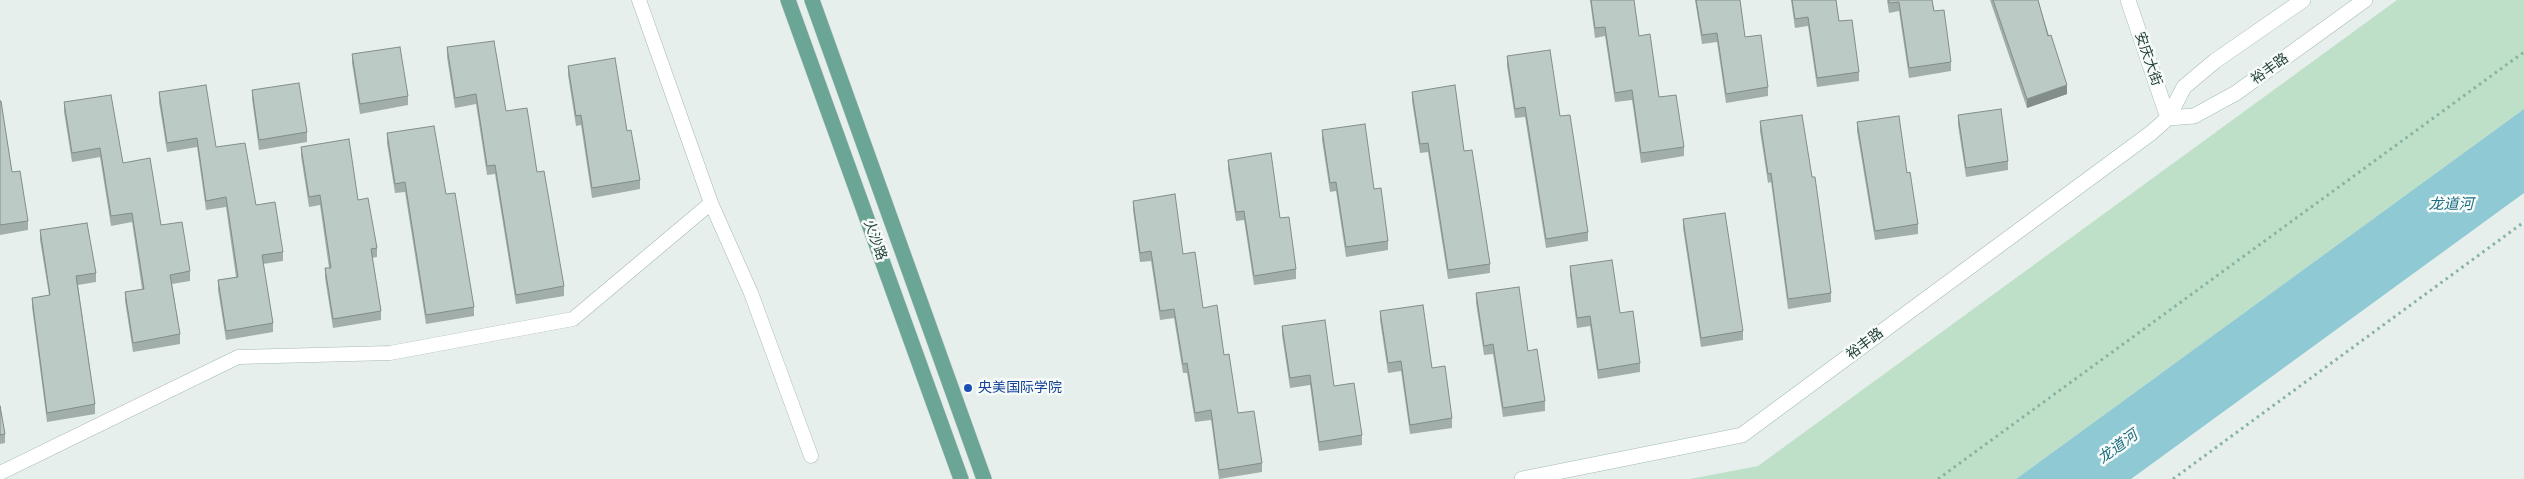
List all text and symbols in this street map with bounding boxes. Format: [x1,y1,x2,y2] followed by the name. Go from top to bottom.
[2131,30,2165,88] street label: 安庆大街
[2248,50,2292,88] street label: 裕丰路
[2429,196,2473,214] water label: 龙道河
[860,217,890,263] street label: 火沙路
[1843,325,1887,363] street label: 裕丰路
[978,380,1062,396] place label: 央美国际学院
[962,382,974,394] marker: 央美国际学院
[2095,426,2141,468] water label: 龙道河

